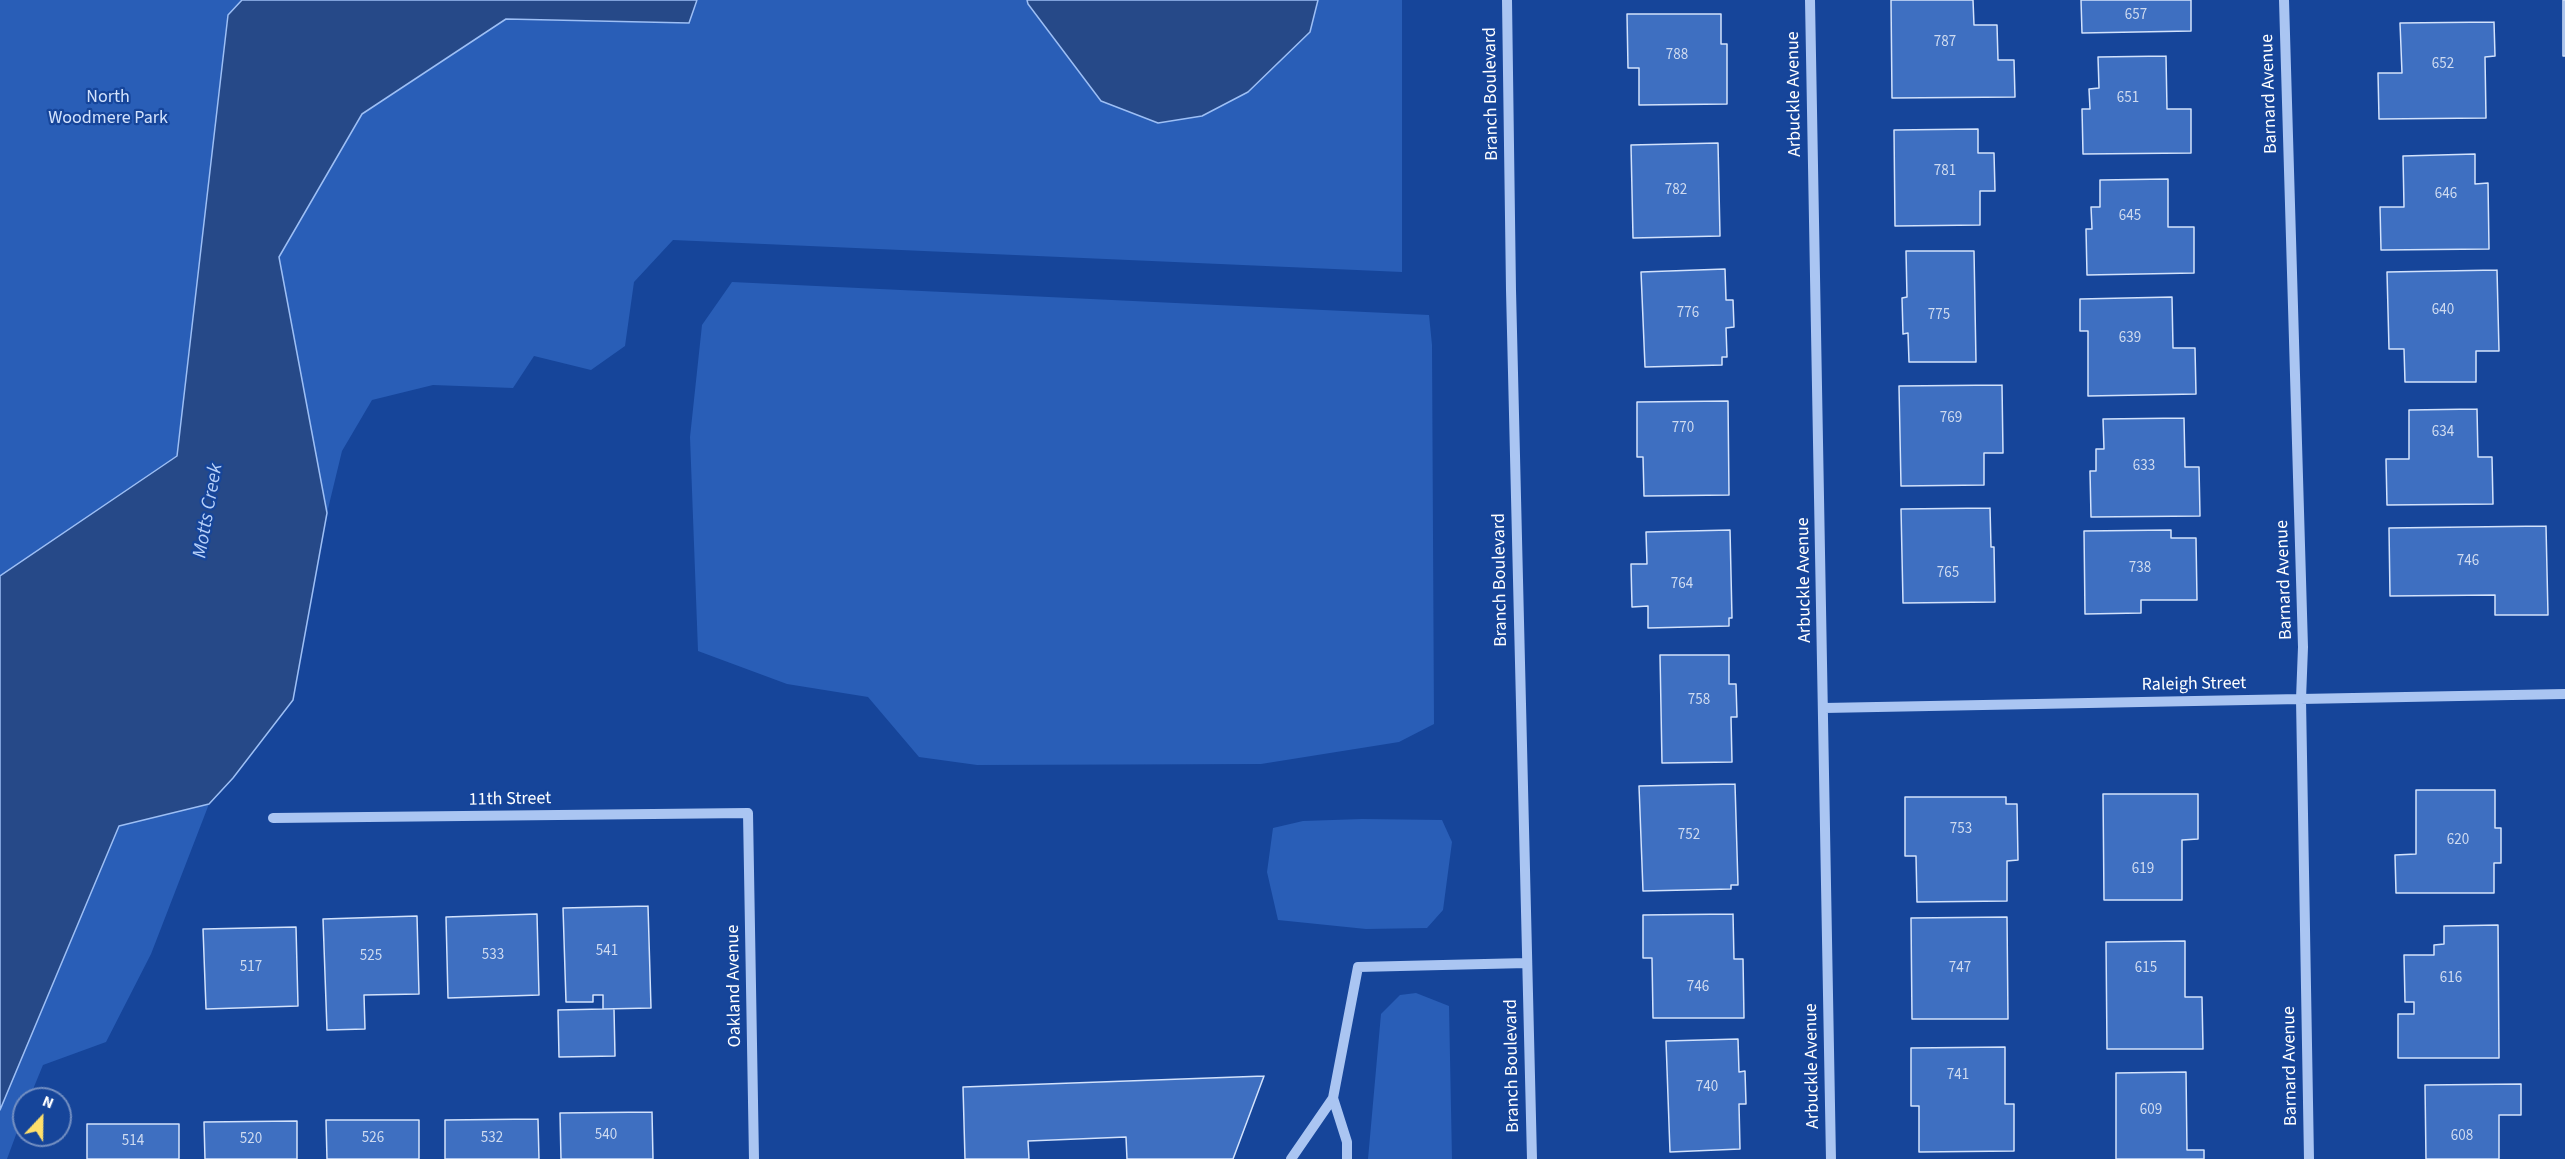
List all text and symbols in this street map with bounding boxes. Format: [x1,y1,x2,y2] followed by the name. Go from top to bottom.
[2125,7,2147,25] house number: 657
[1480,27,1504,161] street label: Branch Boulevard
[1783,31,1807,157] street label: Arbuckle Avenue
[1934,34,1956,52] house number: 787
[2257,34,2283,154] street label: Barnard Avenue
[1666,47,1688,65] house number: 788
[2432,56,2454,74] house number: 652
[48,87,168,130] park label: North Woodmere Park
[2117,90,2139,108] house number: 651
[1934,163,1956,181] house number: 781
[1665,182,1687,200] house number: 782
[2435,186,2457,204] house number: 646
[2119,208,2141,226] house number: 645
[2432,302,2454,320] house number: 640
[1677,305,1699,323] house number: 776
[1928,307,1950,325] house number: 775
[2119,330,2141,348] house number: 639
[1940,410,1962,428] house number: 769
[1672,420,1694,438] house number: 770
[2432,424,2454,442] house number: 634
[2133,458,2155,476] house number: 633
[189,462,229,560] water label: Motts Creek
[1489,513,1513,647] street label: Branch Boulevard
[1793,517,1817,643] street label: Arbuckle Avenue
[2272,520,2298,640] street label: Barnard Avenue
[2457,553,2479,571] house number: 746
[2129,560,2151,578] house number: 738
[1937,565,1959,583] house number: 765
[1671,576,1693,594] house number: 764
[2141,673,2247,697] street label: Raleigh Street
[1688,692,1710,710] house number: 758
[469,788,551,812] street label: 11th Street
[1950,821,1972,839] house number: 753
[1678,827,1700,845] house number: 752
[2447,832,2469,850] house number: 620
[2132,861,2154,879] house number: 619
[723,925,747,1047] street label: Oakland Avenue
[596,943,618,961] house number: 541
[482,947,504,965] house number: 533
[360,948,382,966] house number: 525
[240,959,262,977] house number: 517
[1949,960,1971,978] house number: 747
[2135,960,2157,978] house number: 615
[2440,970,2462,988] house number: 616
[1687,979,1709,997] house number: 746
[1501,999,1525,1133] street label: Branch Boulevard
[1801,1003,1825,1129] street label: Arbuckle Avenue
[2279,1006,2303,1126] street label: Barnard Avenue
[1947,1067,1969,1085] house number: 741
[1696,1079,1718,1097] house number: 740
[12,1087,72,1147] north arrow
[39,1090,57,1114] text: N
[2140,1102,2162,1120] house number: 609
[595,1127,617,1145] house number: 540
[2451,1128,2473,1146] house number: 608
[362,1130,384,1148] house number: 526
[481,1130,503,1148] house number: 532
[240,1131,262,1149] house number: 520
[122,1133,144,1151] house number: 514

